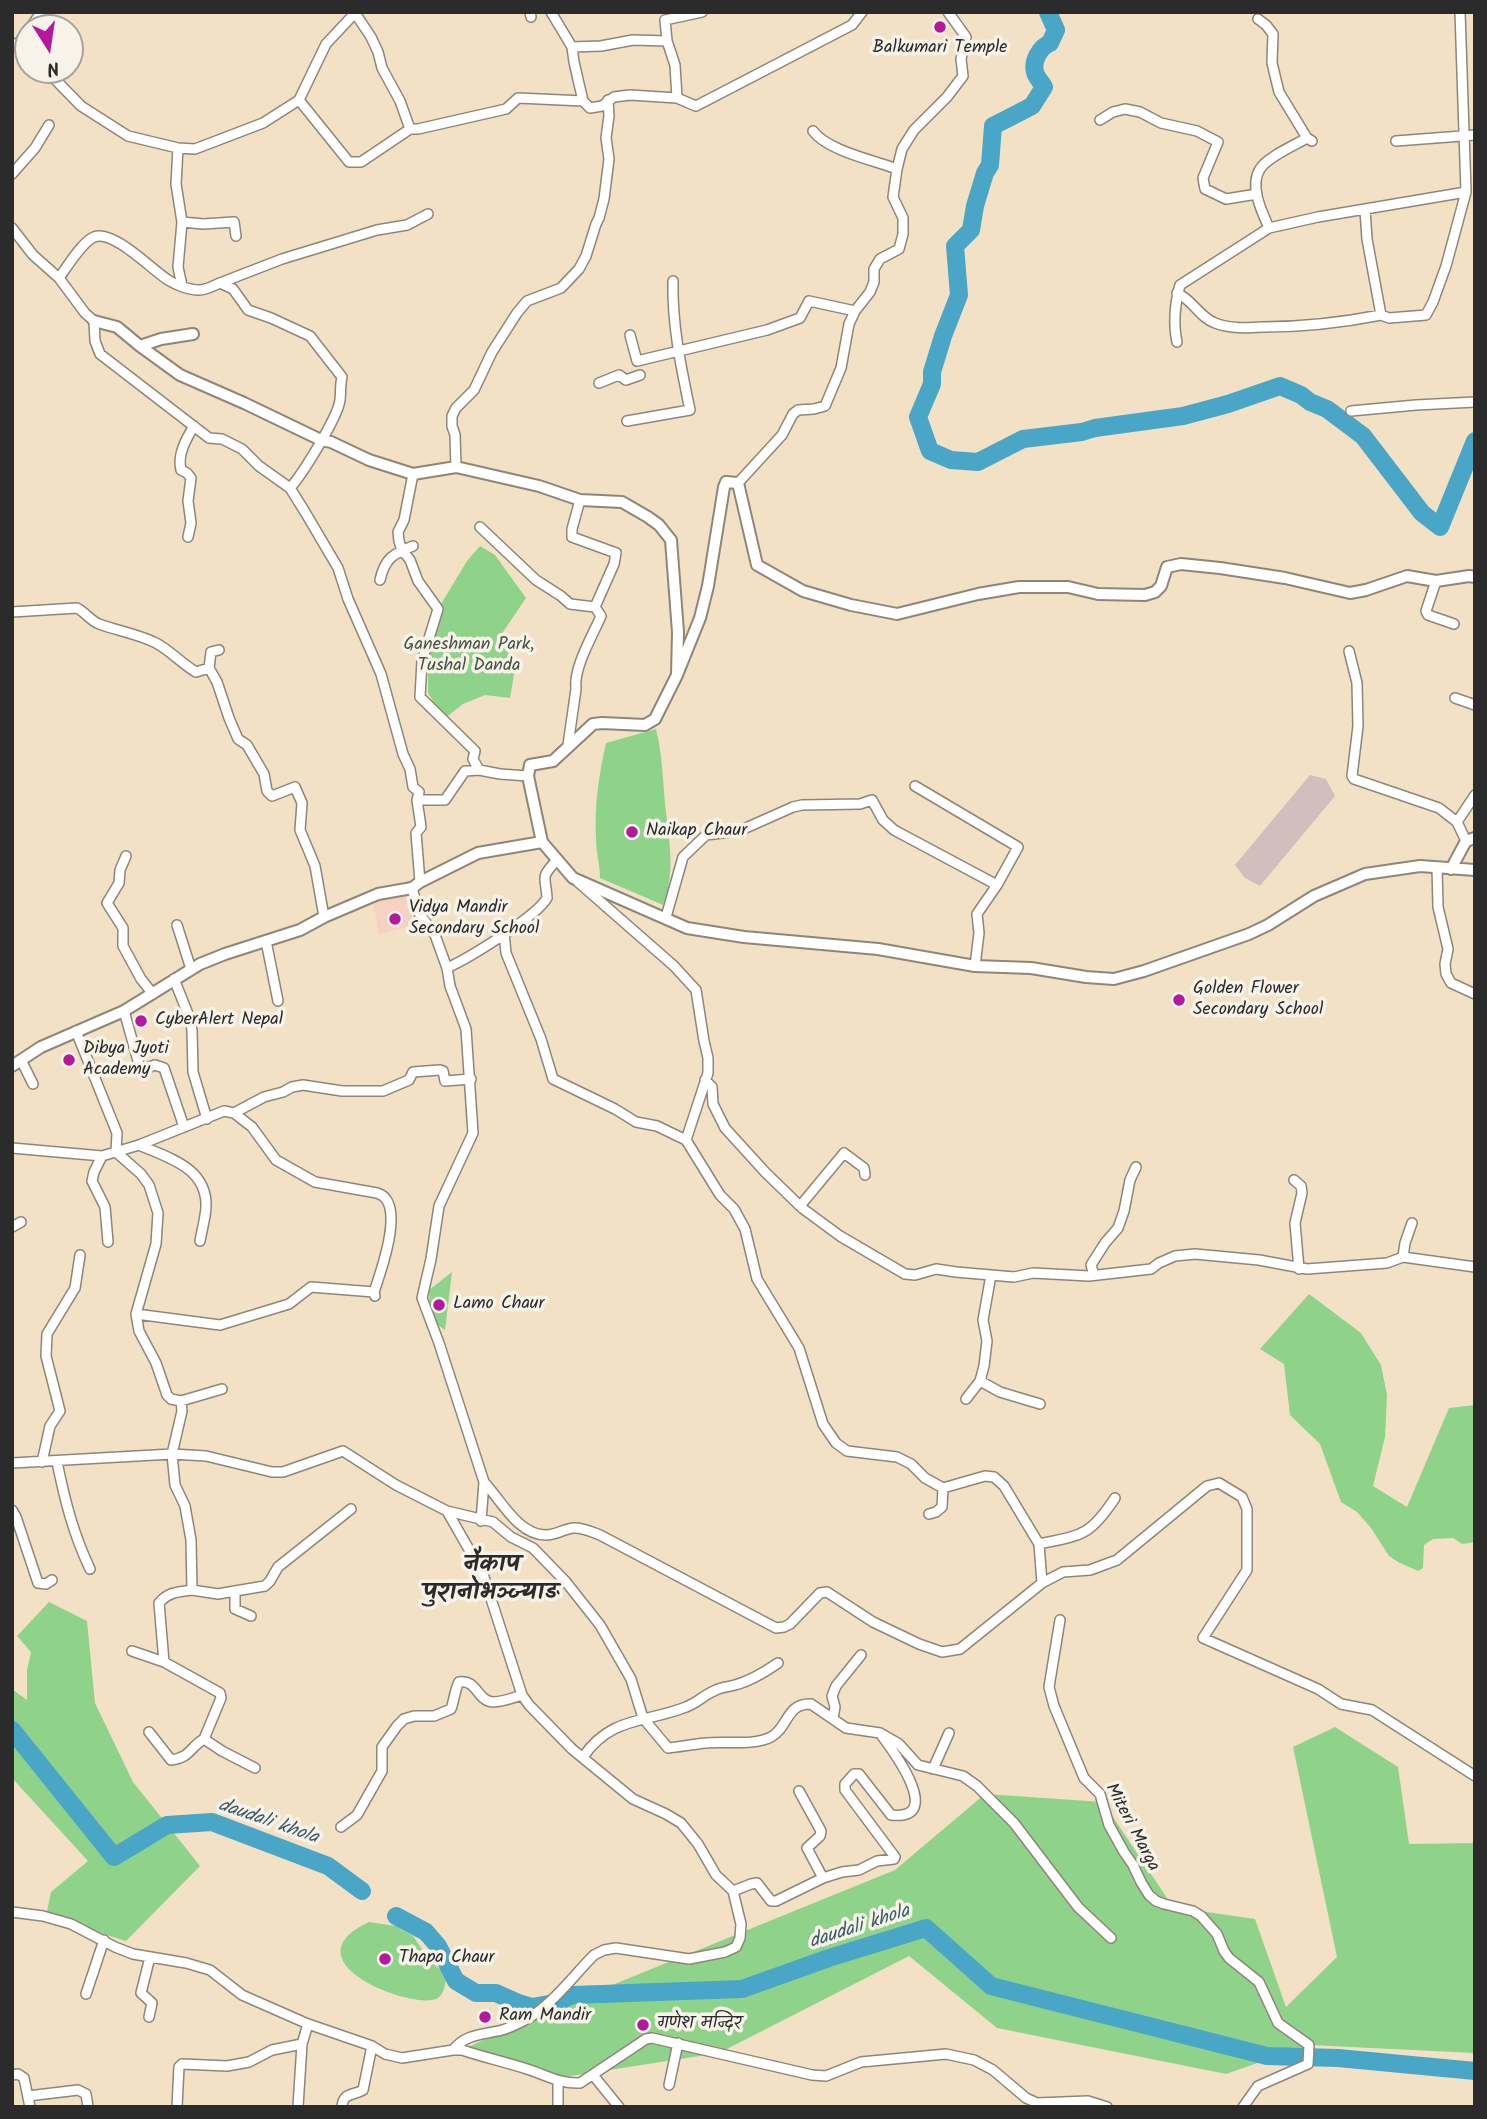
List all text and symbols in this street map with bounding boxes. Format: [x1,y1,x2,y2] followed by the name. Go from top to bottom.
[14,14,84,84] north arrow
[932,19,948,35] marker: Balkumari Temple
[873,38,1007,60] place label: Balkumari Temple
[44,52,62,84] text: N
[404,635,534,678] park label: Ganeshman Park, Tushal Danda
[646,821,747,843] place label: Naikap Chaur
[624,824,640,840] marker: Naikap Chaur
[409,898,539,940] place label: Vidya Mandir Secondary School
[387,911,403,927] marker: Vidya Mandir Secondary School
[1193,979,1323,1021] place label: Golden Flower Secondary School
[1171,992,1187,1008] marker: Golden Flower Secondary School
[155,1010,283,1032] place label: CyberAlert Nepal
[133,1013,149,1029] marker: CyberAlert Nepal
[83,1039,169,1082] place label: Dibya Jyoti Academy
[61,1052,77,1068] marker: Dibya Jyoti Academy
[453,1294,544,1316] place label: Lamo Chaur
[431,1297,447,1313] marker: Lamo Chaur
[422,1553,560,1609] district label: नैकाप पुरानोभञ्ज्याङ
[1099,1780,1163,1876] street label: Miteri Marga
[215,1795,321,1851] water label: daudali khola
[807,1901,913,1955] water label: daudali khola
[399,1948,494,1970] place label: Thapa Chaur
[377,1951,393,1967] marker: Thapa Chaur
[499,2006,591,2028] place label: Ram Mandir
[477,2009,493,2025] marker: Ram Mandir
[657,2014,741,2036] place label: गणेश मन्दिर
[635,2017,651,2033] marker: गणेश मन्दिर

